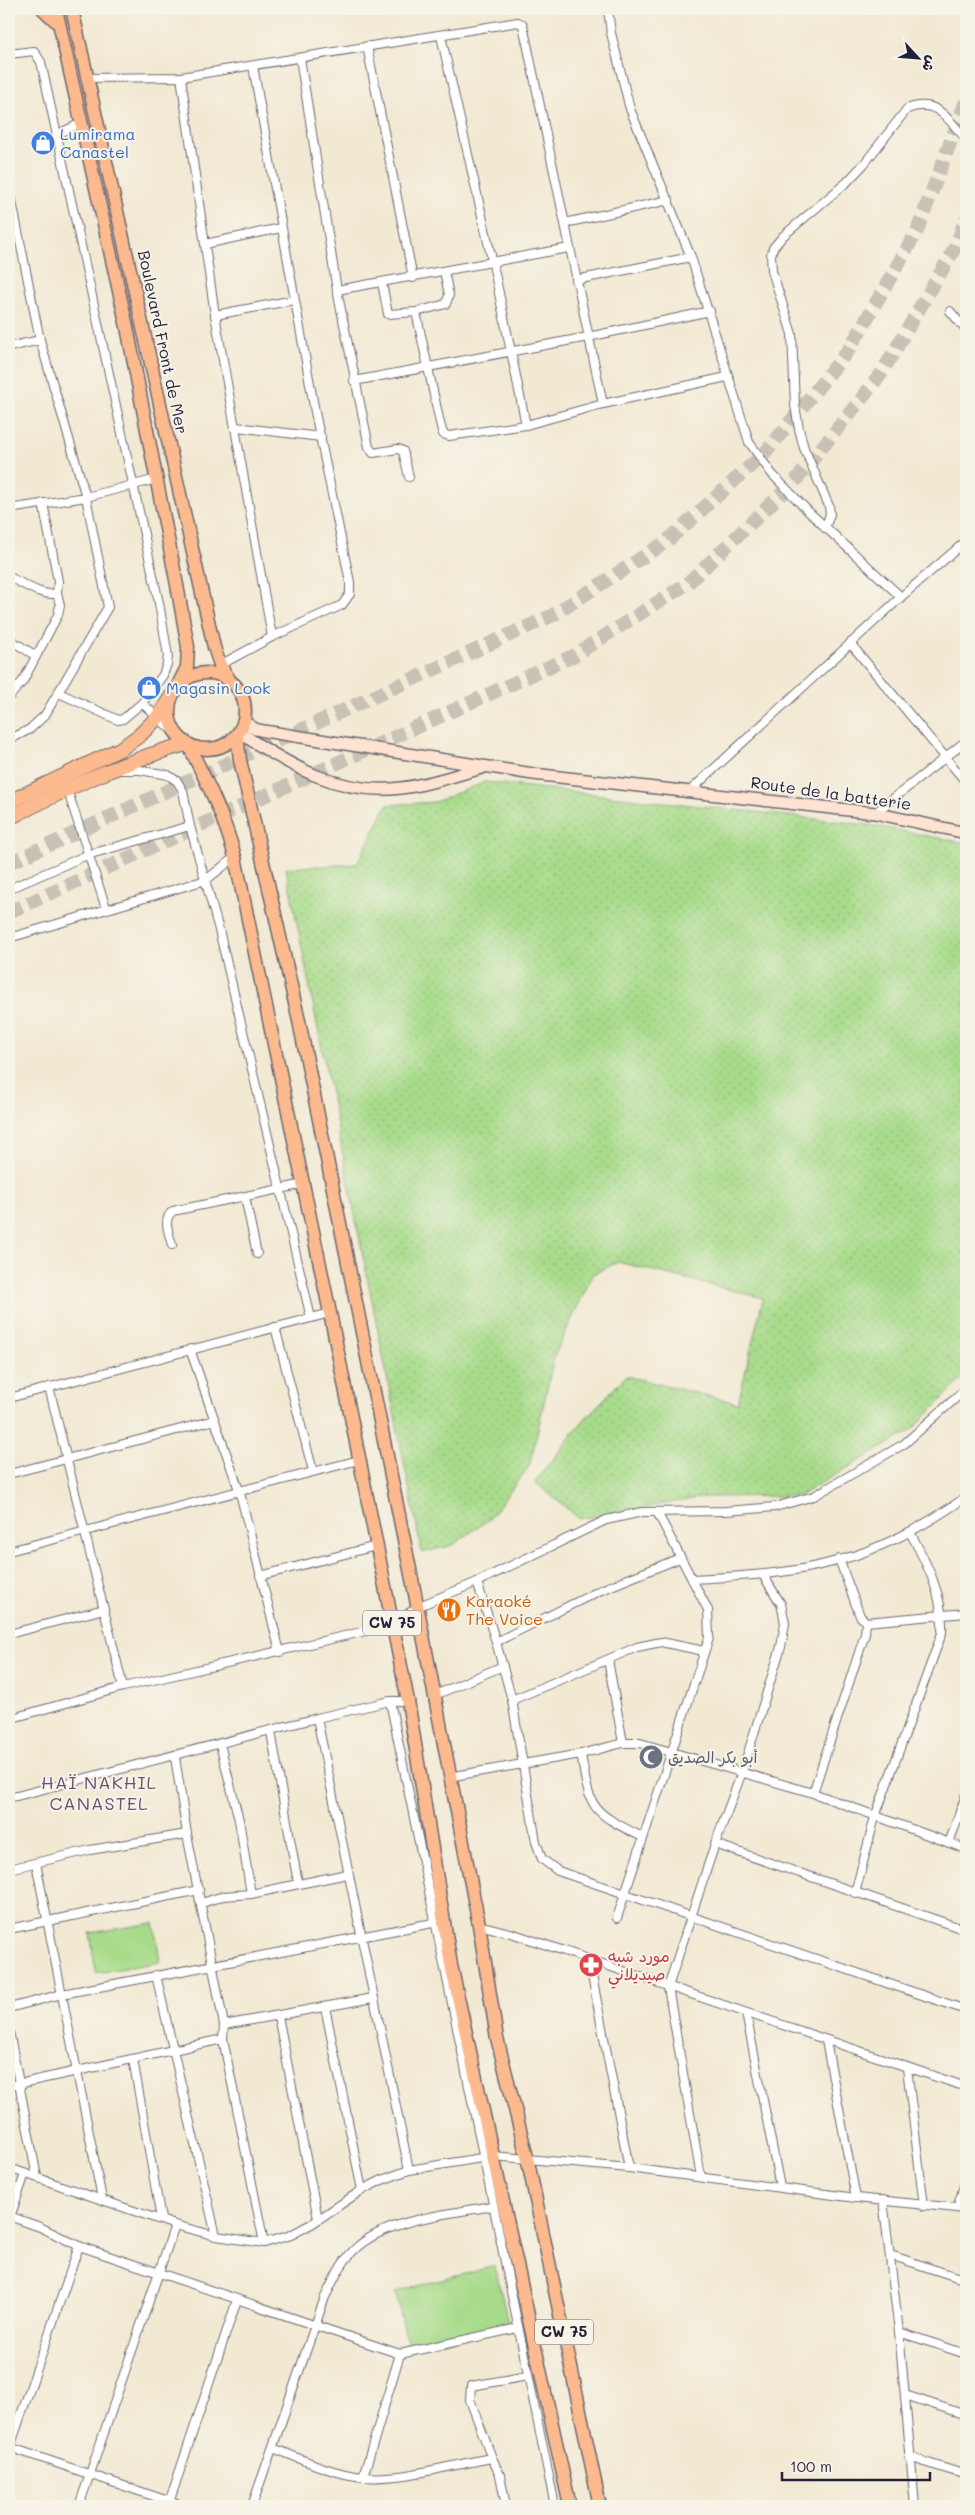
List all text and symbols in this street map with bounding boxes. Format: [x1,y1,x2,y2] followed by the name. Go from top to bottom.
[892,32,942,82] north arrow
[918,53,942,75] text: ش
[60,123,136,162] place label: Lumirama Canastel
[30,130,56,156] shop icon: Lumirama Canastel
[134,248,193,436] street label: Boulevard Front de Mer
[136,675,162,701] shop icon: Magasin Look
[166,677,271,698] place label: Magasin Look
[749,771,913,814] street label: Route de la batterie
[466,1590,543,1629] place label: Karaoké The Voice
[436,1597,462,1623] restaurant icon: Karaoké The Voice
[363,1610,421,1636] road number: CW 75
[638,1744,664,1770] mosque icon: أبو بكر الصديق
[668,1746,758,1768] place label: أبو بكر الصديق
[41,1770,157,1815] district label: HAÏ NAKHIL CANASTEL
[608,1945,670,1989] place label: مورد شبه صيديلاني
[578,1952,604,1978] pharmacy icon: مورد شبه صيديلاني
[535,2320,593,2344] road number: CW 75
[782,2450,930,2482] scale bar
[790,2456,832,2476] text: 100 m

